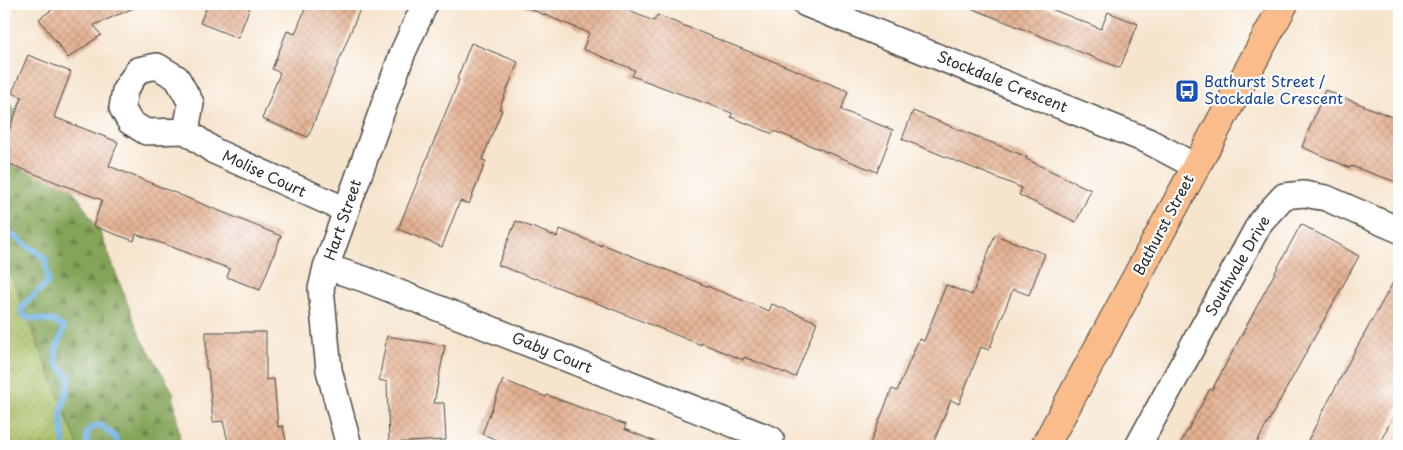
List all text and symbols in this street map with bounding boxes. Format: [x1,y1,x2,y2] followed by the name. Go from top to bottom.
[934,44,1071,117] street label: Stockdale Crescent
[1204,69,1343,109] place label: Bathurst Street / Stockdale Crescent
[1174,78,1200,104] bus stop icon: Bathurst Street / Stockdale Crescent
[219,143,310,202] street label: Molise Court
[1126,170,1199,279] street label: Bathurst Street
[317,176,366,263] street label: Hart Street
[1199,211,1275,320] street label: Southvale Drive
[509,325,596,378] street label: Gaby Court

